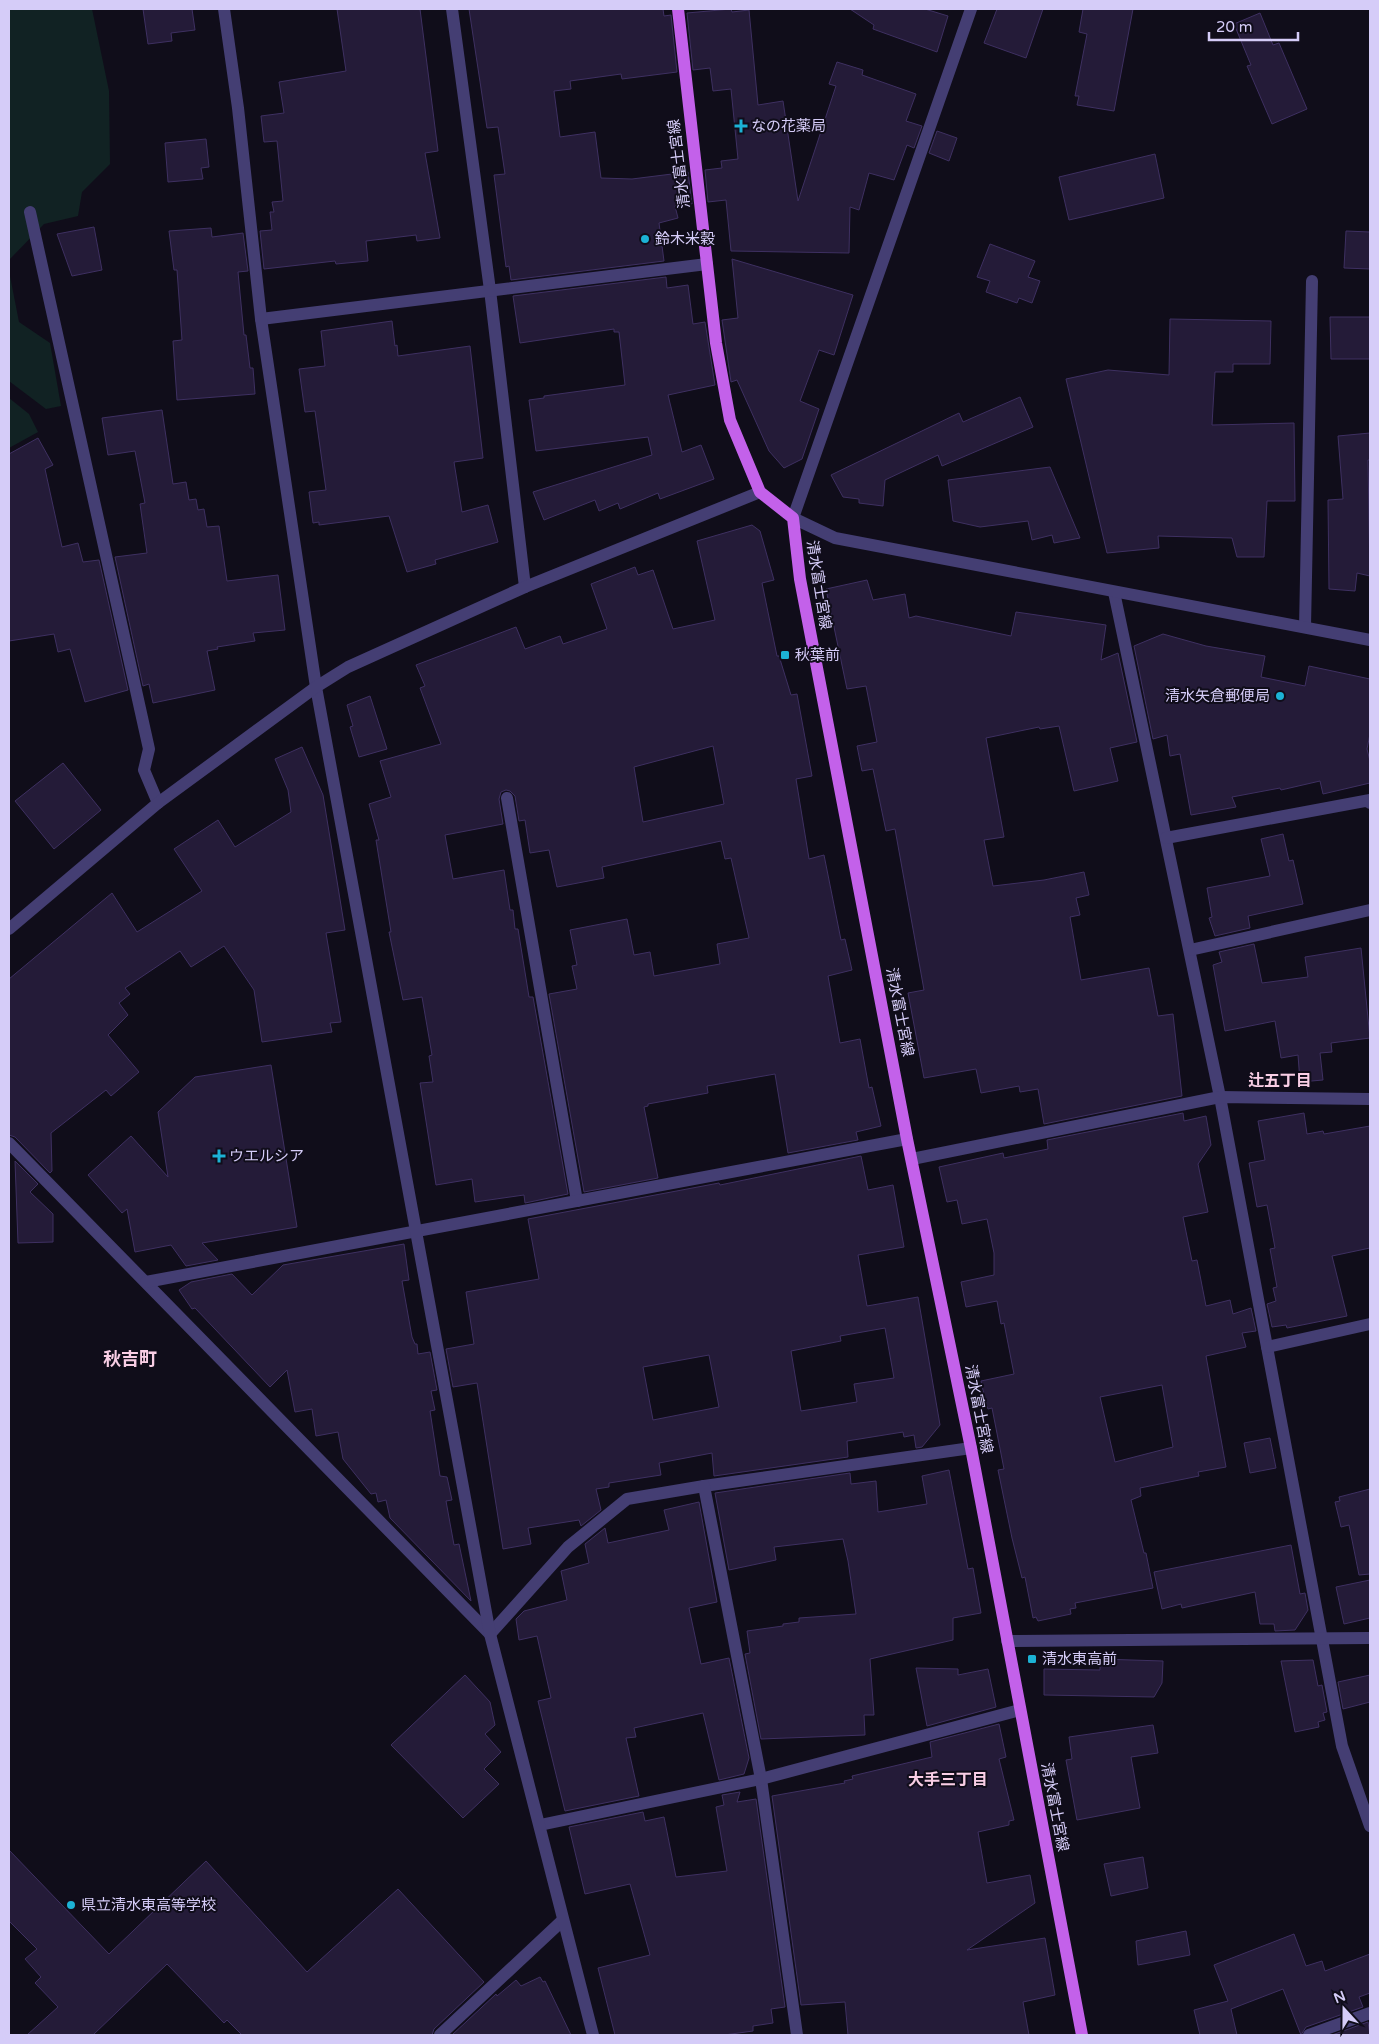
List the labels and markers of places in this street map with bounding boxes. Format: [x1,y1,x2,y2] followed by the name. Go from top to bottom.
[751,117,826,135] place label: なの花薬局
[735,120,747,132] marker: なの花薬局
[655,230,715,248] place label: 鈴木米穀
[639,233,651,245] marker: 鈴木米穀
[795,646,840,664] place label: 秋葉前
[779,649,791,661] marker: 秋葉前
[1165,687,1270,705] place label: 清水矢倉郵便局
[1274,690,1286,702] marker: 清水矢倉郵便局
[229,1147,304,1165] place label: ウエルシア
[213,1150,225,1162] marker: ウエルシア
[1042,1650,1117,1668] place label: 清水東高前
[1026,1653,1038,1665] marker: 清水東高前
[81,1896,216,1914] place label: 県立清水東高等学校
[65,1899,77,1911] marker: 県立清水東高等学校

